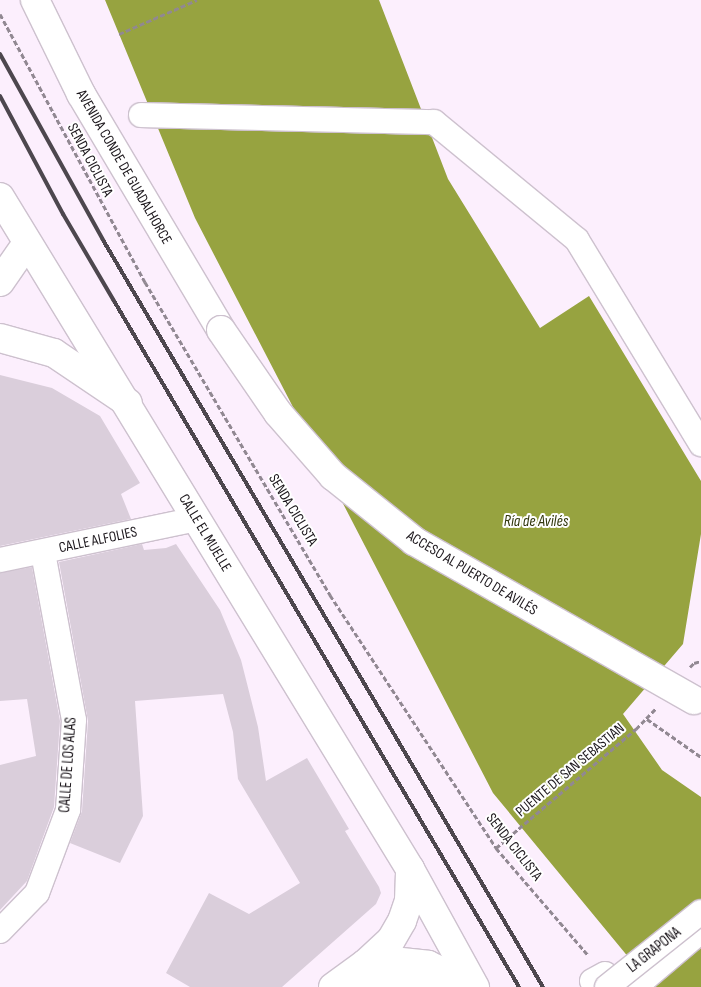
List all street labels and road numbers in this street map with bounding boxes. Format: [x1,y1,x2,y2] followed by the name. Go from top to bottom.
[72,87,176,247] street label: AVENIDA CONDE DE GUADALHORCE
[63,120,117,200] street label: SENDA CICLISTA
[265,471,321,549] street label: SENDA CICLISTA
[175,491,235,575] street label: CALLE EL MUELLE
[57,523,139,557] street label: CALLE ALFOLIES
[403,527,541,619] street label: ACCESO AL PUERTO DE AVILÉS
[56,717,80,813] street label: CALLE DE LOS ALAS
[512,719,628,821] street label: PUENTE DE SAN SEBASTIAN
[482,810,546,884] street label: SENDA CICLISTA
[624,924,684,976] street label: LA GRAPONA

